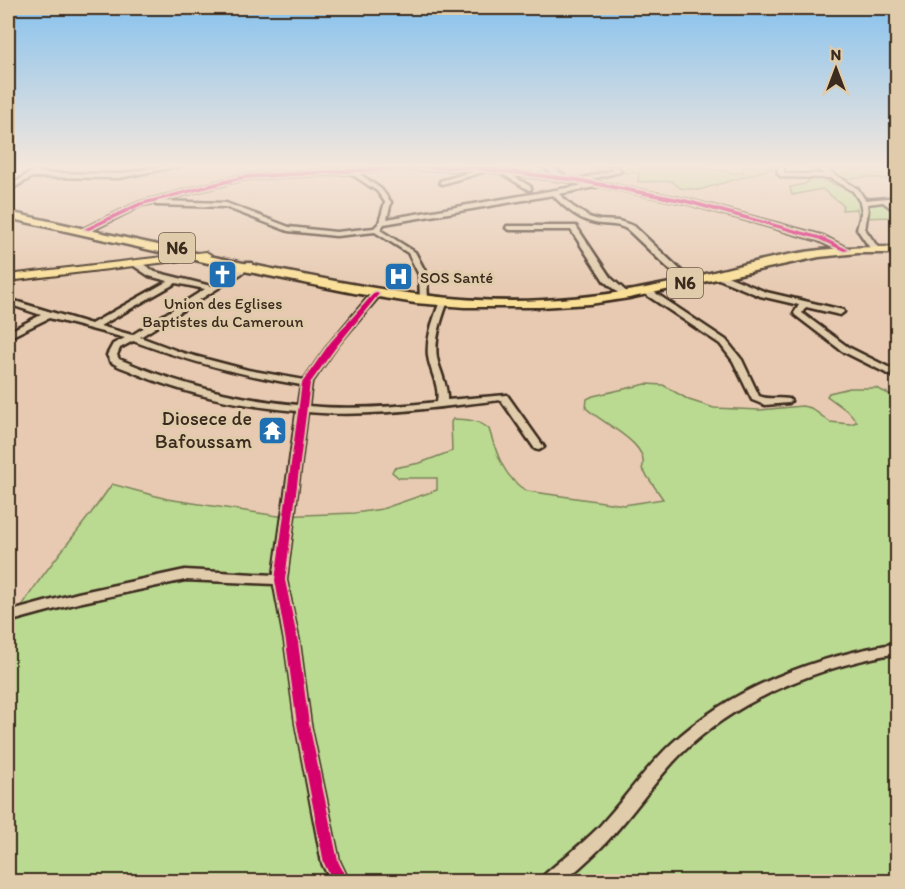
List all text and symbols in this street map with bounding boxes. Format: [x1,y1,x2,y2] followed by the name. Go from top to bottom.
[806,39,866,99] north arrow
[831,45,841,64] text: N
[159,233,195,263] road number: N6
[207,259,239,291] church icon: Union des Eglises Baptistes du Cameroun
[383,261,415,293] hospital icon: SOS Santé
[420,268,493,287] place label: SOS Santé
[667,268,703,298] road number: N6
[142,294,304,331] place label: Union des Eglises Baptistes du Cameroun
[155,406,252,453] place label: Diosece de Bafoussam
[257,414,289,446] temple icon: Diosece de Bafoussam

